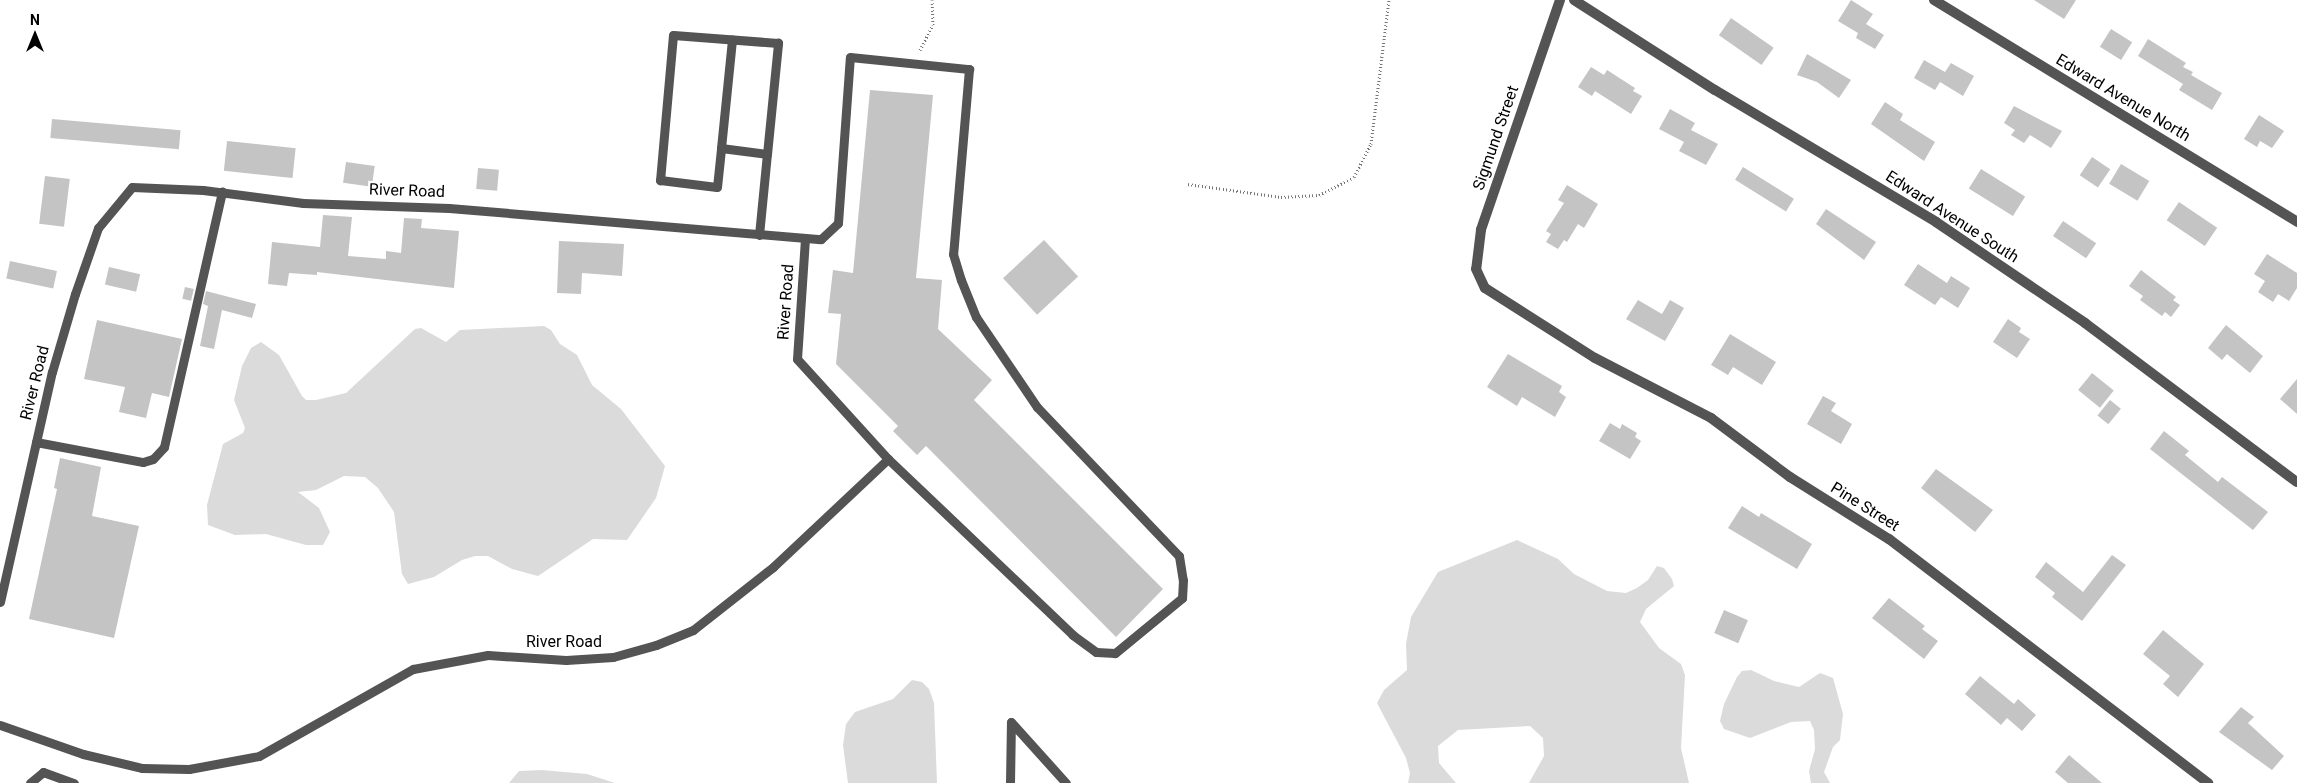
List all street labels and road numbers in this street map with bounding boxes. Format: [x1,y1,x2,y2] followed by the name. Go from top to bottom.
[2052,50,2194,146] street label: Edward Avenue North
[1469,83,1523,193] street label: Sigmund Street
[1882,167,2022,267] street label: Edward Avenue South
[369,180,445,202] street label: River Road
[774,263,798,341] street label: River Road
[16,344,54,422] street label: River Road
[1827,478,1903,536] street label: Pine Street
[526,632,602,652] street label: River Road

